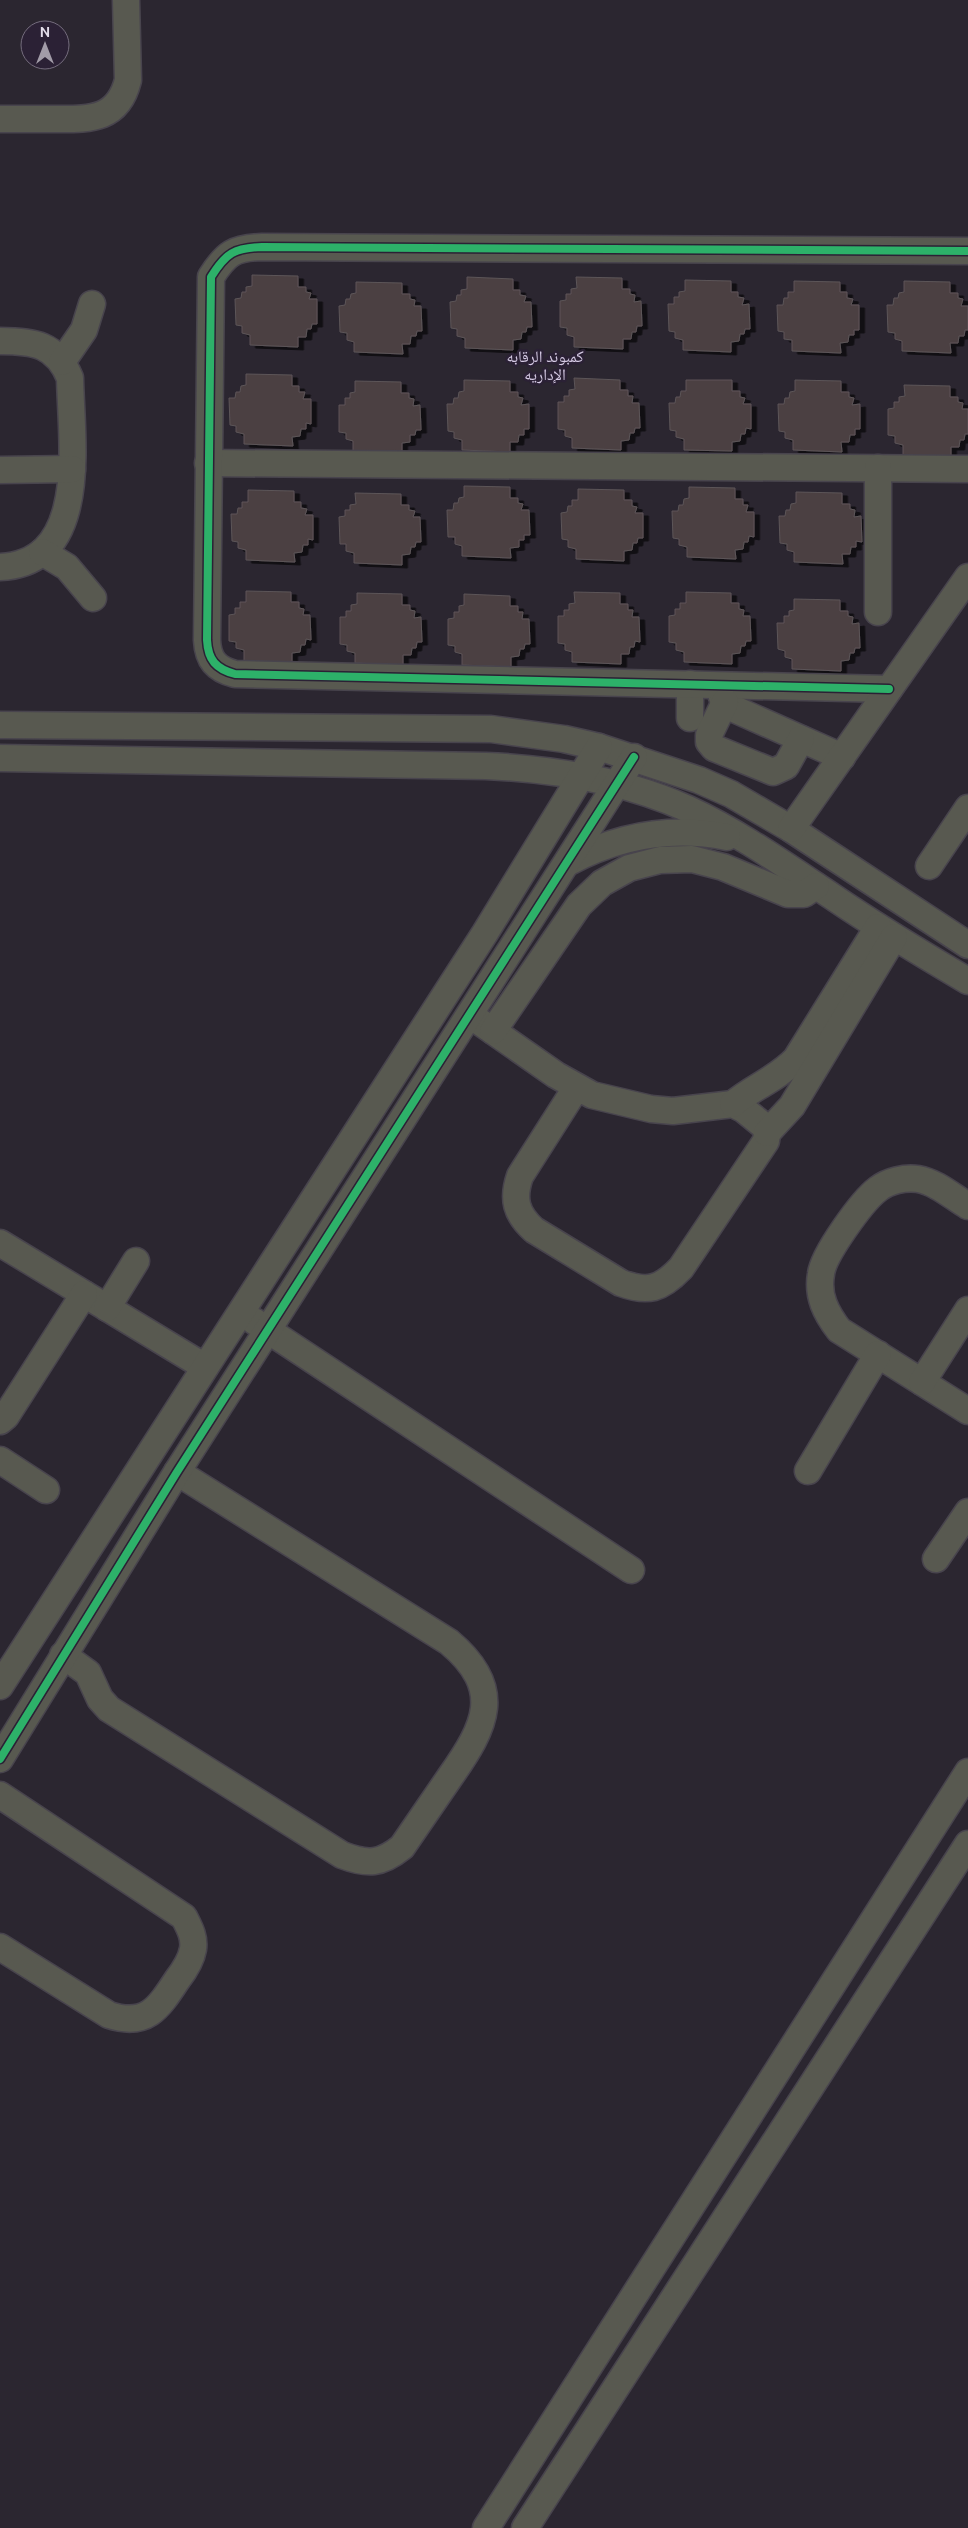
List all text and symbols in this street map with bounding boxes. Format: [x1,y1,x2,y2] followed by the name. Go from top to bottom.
[20,20,70,70] north arrow
[40,24,50,40] text: N
[506,347,584,384] district label: كمبوند الرقابه الإداريه

